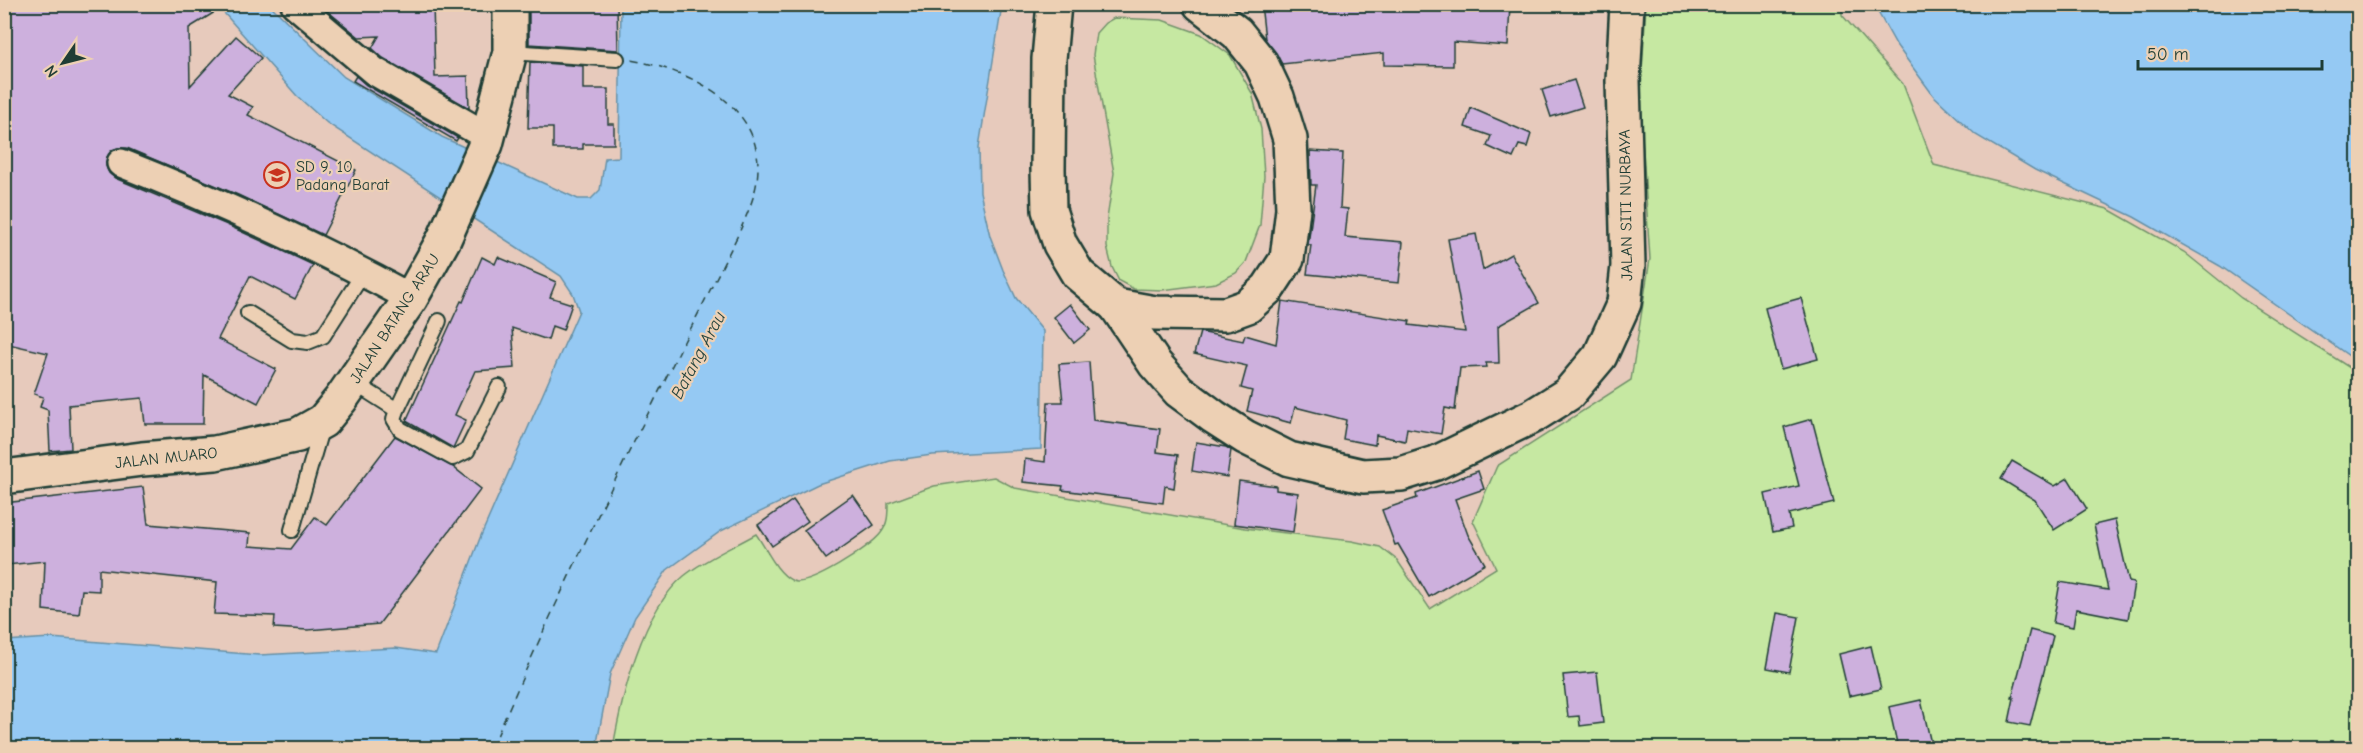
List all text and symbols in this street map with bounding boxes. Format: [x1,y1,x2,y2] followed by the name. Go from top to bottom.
[33,33,93,93] north arrow
[2138,33,2322,71] scale bar
[2147,44,2189,65] text: 50 m
[41,62,62,80] text: N
[1616,129,1636,281] street label: JALAN SITI NURBAYA
[296,158,389,194] place label: SD 9, 10 Padang Barat
[262,160,292,190] school or university icon: SD 9, 10 Padang Barat
[346,251,443,387] street label: JALAN BATANG ARAU
[667,308,730,403] water label: Batang Arau
[114,444,218,472] street label: JALAN MUARO

